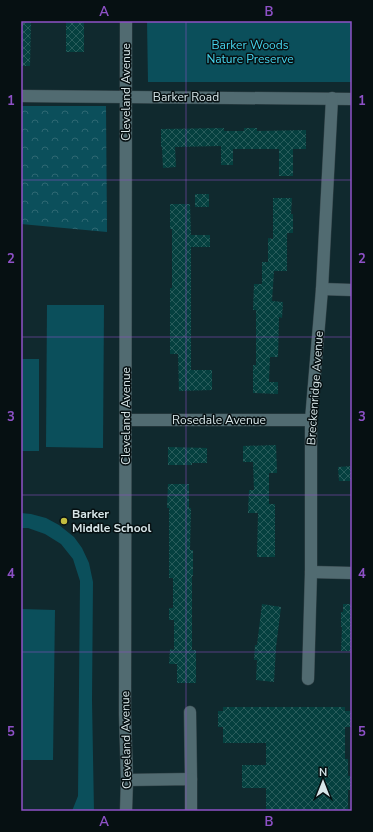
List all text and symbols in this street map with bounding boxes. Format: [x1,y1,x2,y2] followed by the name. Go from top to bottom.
[99,3,109,21] text: A
[265,3,274,21] text: B
[206,37,294,67] park label: Barker Woods Nature Preserve
[118,43,134,141] street label: Cleveland Avenue
[153,89,219,105] street label: Barker Road
[7,92,15,110] text: 1
[358,92,366,110] text: 1
[7,250,15,268] text: 2
[358,250,366,268] text: 2
[303,330,327,446] street label: Breckenridge Avenue
[118,367,134,465] street label: Cleveland Avenue
[7,408,15,426] text: 3
[358,408,366,426] text: 3
[172,412,266,428] street label: Rosedale Avenue
[72,506,151,536] place label: Barker Middle School
[59,516,69,526] marker: Barker Middle School
[7,565,15,583] text: 4
[358,565,366,583] text: 4
[117,691,135,789] street label: Cleveland Avenue
[7,723,15,741] text: 5
[358,723,366,741] text: 5
[303,762,343,802] north arrow
[319,765,327,780] text: N
[99,813,109,831] text: A
[265,813,274,831] text: B

